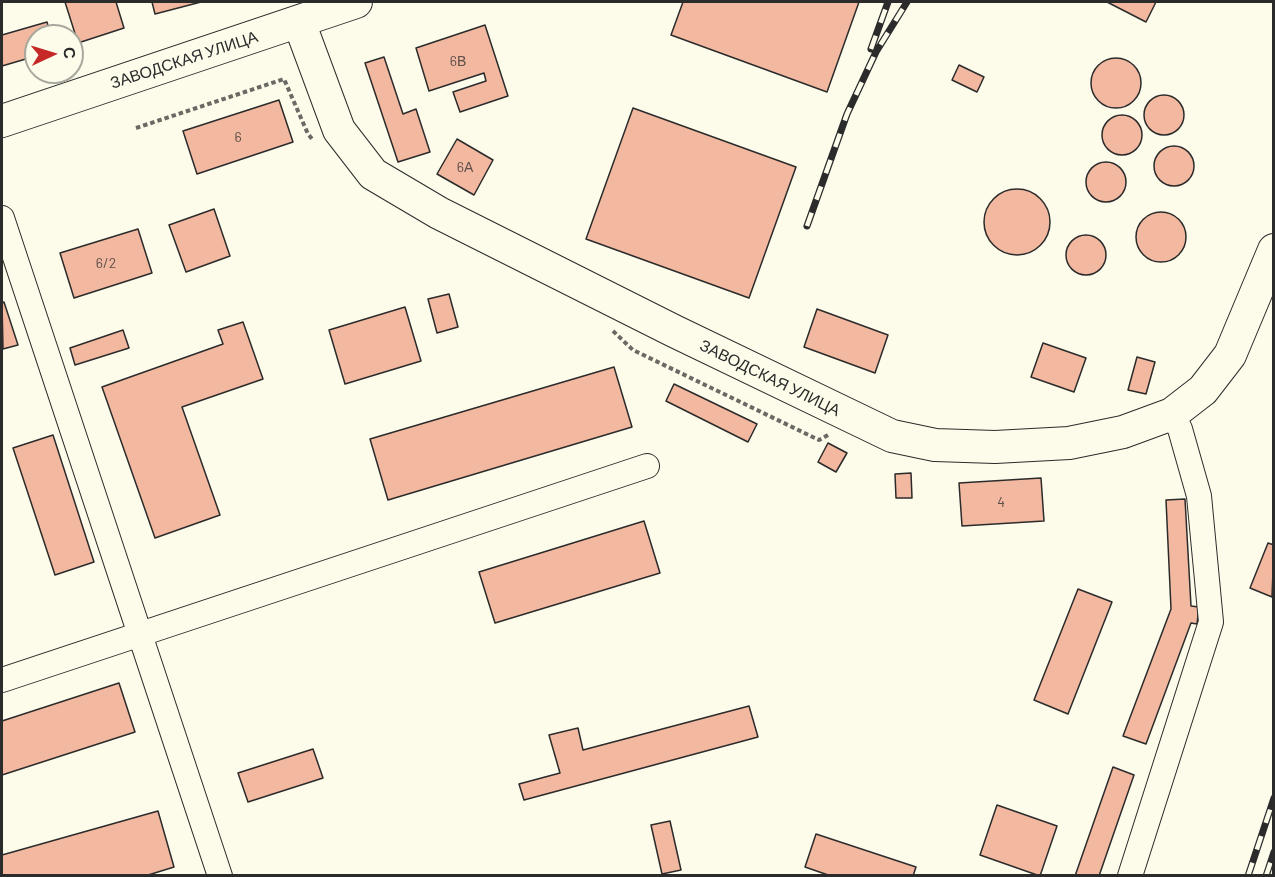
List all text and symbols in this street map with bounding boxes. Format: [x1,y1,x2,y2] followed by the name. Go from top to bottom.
[24,24,84,84] north arrow
[108,27,260,93] street label: ЗАВОДСКАЯ УЛИЦА
[61,46,80,59] text: С
[450,53,466,69] house number: 6В
[234,129,242,145] house number: 6
[457,159,473,175] house number: 6А
[96,255,116,271] house number: 6/2
[697,336,843,420] street label: ЗАВОДСКАЯ УЛИЦА
[997,494,1005,510] house number: 4

